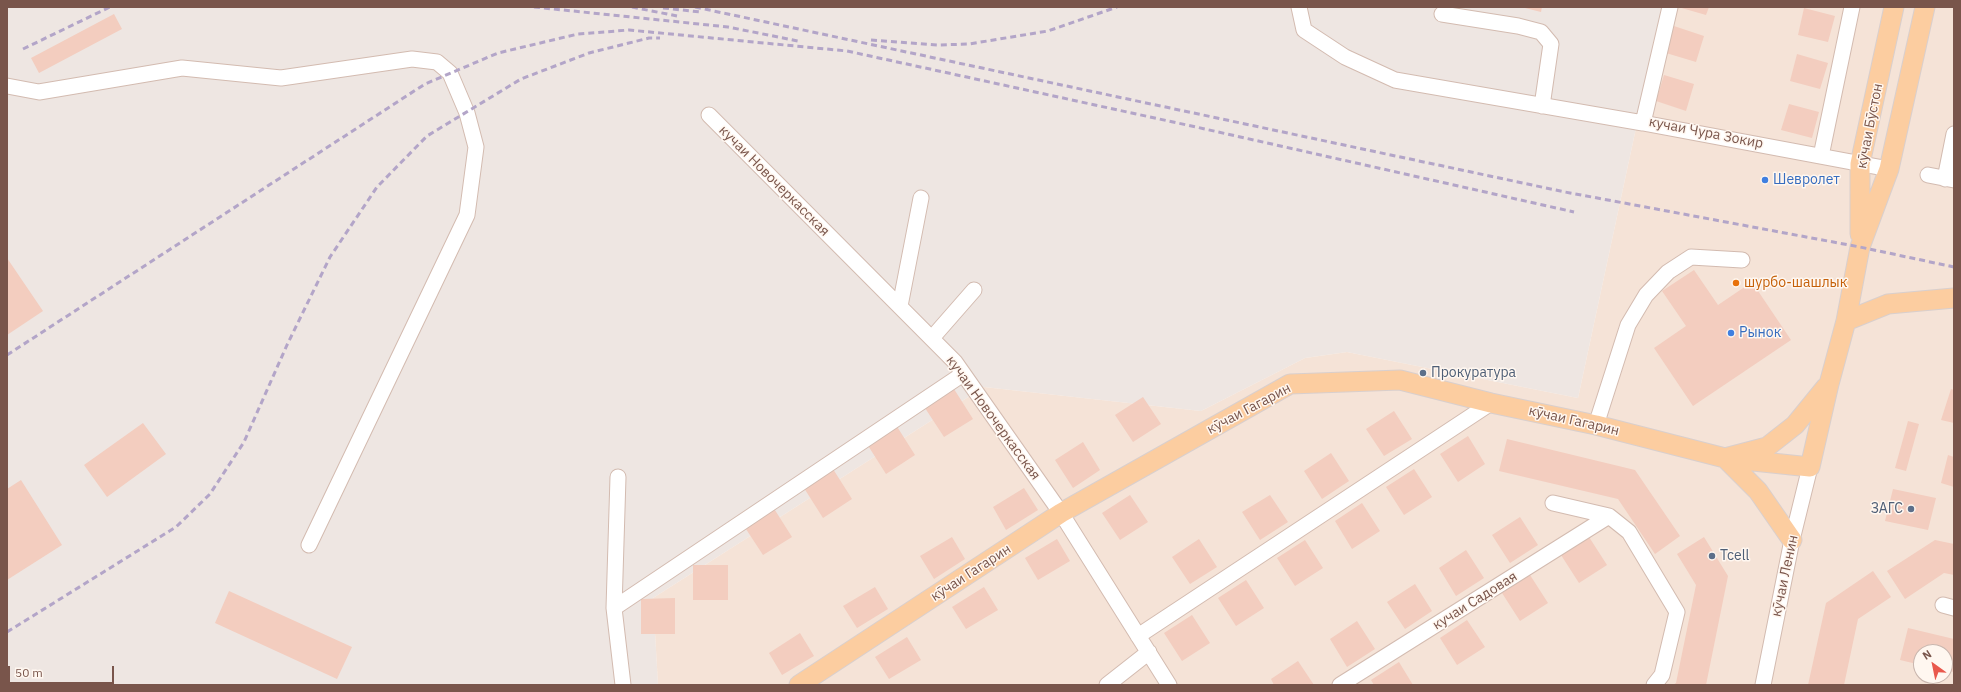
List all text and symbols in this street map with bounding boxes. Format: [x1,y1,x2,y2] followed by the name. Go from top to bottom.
[1854,82,1886,170] street label: кӯчаи Бӯстон
[1647,114,1765,152] street label: кучаи Чура Зокир
[715,122,833,240] street label: кучаи Новочеркасская
[1773,172,1840,188] place label: Шевролет
[1760,175,1770,185] marker: Шевролет
[1744,275,1847,291] place label: шурбо-шашлык
[1731,278,1741,288] marker: шурбо-шашлык
[1739,325,1781,341] place label: Рынок
[1726,328,1736,338] marker: Рынок
[942,353,1044,483] street label: кучаи Новочеркасская
[1431,365,1516,381] place label: Прокуратура
[1418,368,1428,378] marker: Прокуратура
[1204,380,1294,438] street label: кӯчаи Гагарин
[1527,402,1621,440] street label: кӯчаи Гагарин
[1871,501,1903,517] place label: ЗАГС
[1906,504,1916,514] marker: ЗАГС
[1768,534,1802,618] street label: кӯчаи Ленин
[928,541,1014,605] street label: кӯчаи Гагарин
[1720,548,1749,564] place label: Tcell
[1707,551,1717,561] marker: Tcell
[1430,568,1520,634] street label: кучаи Садовая
[1913,644,1953,684] north arrow
[1920,647,1934,663] text: N
[10,658,116,684] scale bar
[15,665,43,680] text: 50 m

